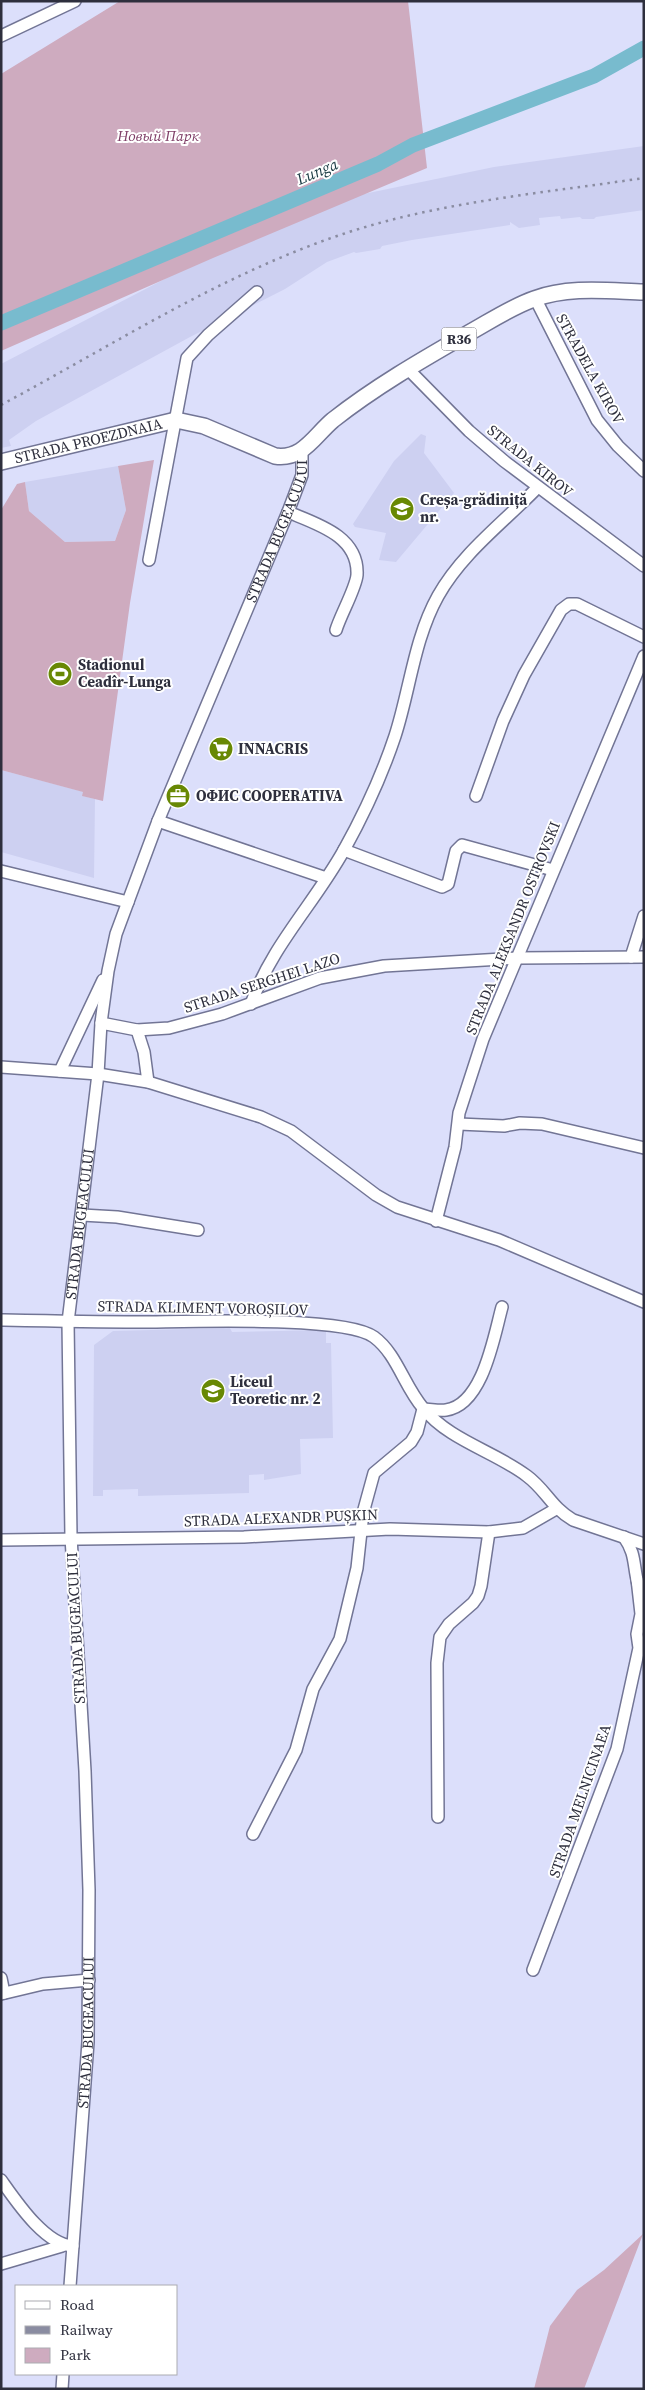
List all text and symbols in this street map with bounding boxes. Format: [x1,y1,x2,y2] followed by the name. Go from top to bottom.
[116,125,199,146] park label: Новый Парк
[292,152,342,190] water label: Lunga
[551,310,629,428] street label: STRADELA KIROV
[442,328,476,350] road number: R36
[12,413,164,468] street label: STRADA PROEZDNAIA
[483,420,578,502] street label: STRADA KIROV
[240,460,312,605] street label: STRADA BUGEACULUI
[420,489,528,527] place label: Creșa-grădiniță nr.
[389,496,415,522] school or university icon: Creșa-grădiniță nr.
[78,654,172,692] place label: Stadionul Ceadîr-Lunga
[47,661,73,687] sports icon: Stadionul Ceadîr-Lunga
[208,736,234,762] supermarket icon: INNACRIS
[238,738,308,759] place label: INNACRIS
[165,783,191,809] office icon: ОФИС COOPERATIVA
[196,785,343,806] place label: ОФИС COOPERATIVA
[460,818,565,1038] street label: STRADA ALEKSANDR OSTROVSKI
[181,947,343,1018] street label: STRADA SERGHEI LAZO
[60,1147,99,1300] street label: STRADA BUGEACULUI
[97,1295,309,1320] street label: STRADA KLIMENT VOROȘILOV
[230,1371,321,1409] place label: Liceul Teoretic nr. 2
[200,1378,226,1404] school or university icon: Liceul Teoretic nr. 2
[184,1504,378,1531] street label: STRADA ALEXANDR PUȘKIN
[61,1552,90,1704] street label: STRADA BUGEACULUI
[543,1721,616,1880] street label: STRADA MELNICINAEA
[72,1957,99,2109] street label: STRADA BUGEACULUI
[15,2285,178,2375] legend
[60,2294,94,2315] text: Road
[60,2319,113,2340] text: Railway
[60,2344,92,2365] text: Park

